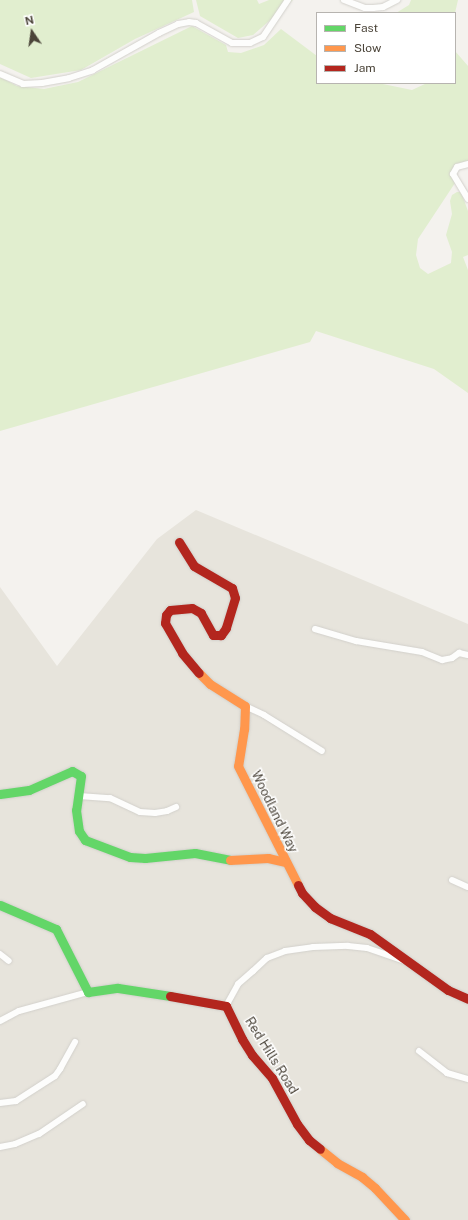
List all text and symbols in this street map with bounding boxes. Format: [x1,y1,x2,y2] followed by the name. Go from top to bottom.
[12,12,52,52] north arrow
[316,12,456,84] legend
[24,13,35,27] text: N
[354,21,378,35] text: Fast
[354,41,381,55] text: Slow
[354,61,376,75] text: Jam
[247,768,301,856] street label: Woodland Way
[241,1014,301,1098] street label: Red Hills Road

